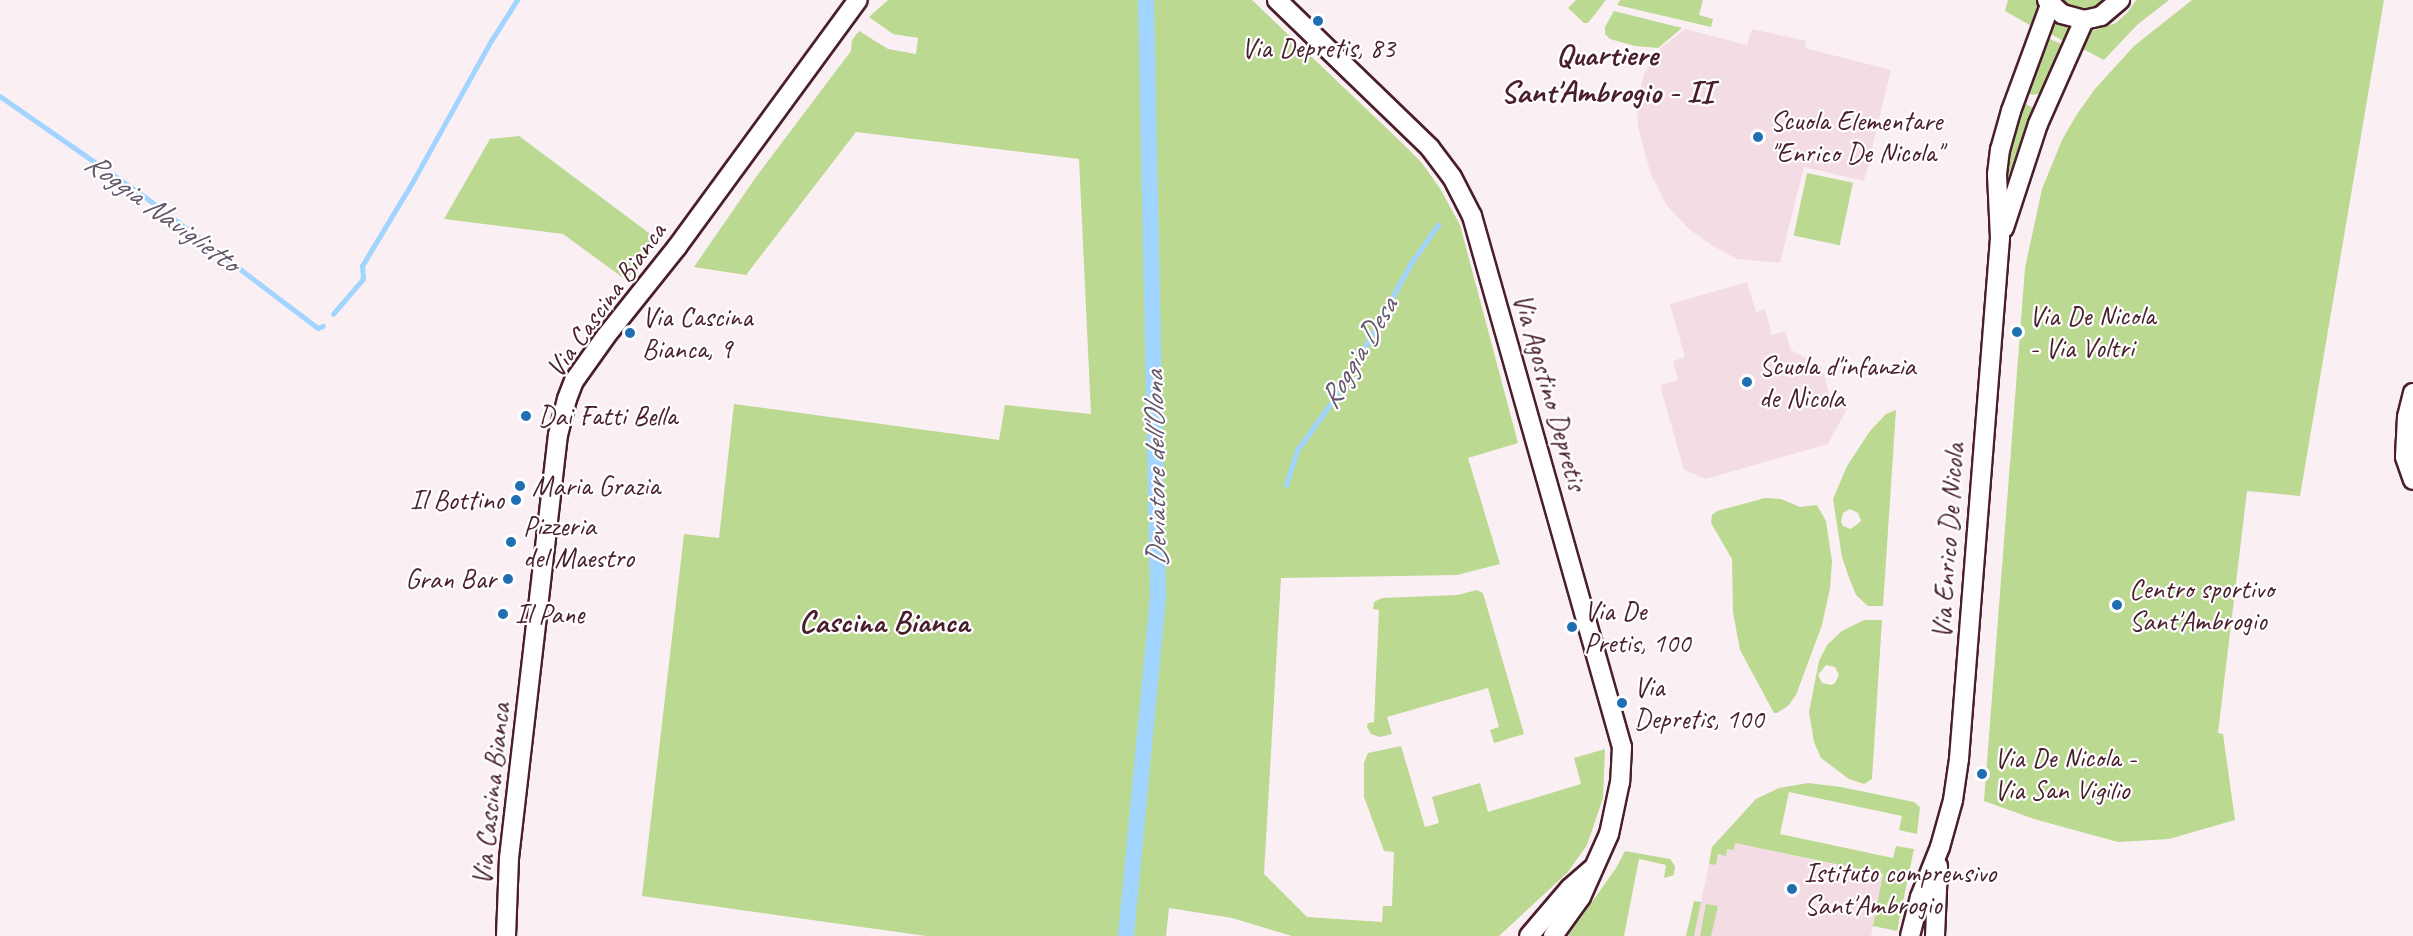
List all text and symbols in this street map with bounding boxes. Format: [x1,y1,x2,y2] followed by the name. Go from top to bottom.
[1311,14,1325,28] marker: Via Depretis, 83
[1241,31,1395,65] place label: Via Depretis, 83
[1501,37,1713,112] district label: Quartiere Sant'Ambrogio - II
[1770,104,1944,170] place label: Scuola Elementare "Enrico De Nicola"
[1751,130,1765,144] marker: Scuola Elementare "Enrico De Nicola"
[78,144,246,280] water label: Roggia Naviglietto
[539,216,673,384] street label: Via Cascina Bianca
[1506,290,1594,494] street label: Via Agostino Depretis
[1311,291,1405,415] water label: Roggia Desa
[2029,299,2157,365] place label: Via De Nicola - Via Voltri
[642,300,753,366] place label: Via Cascina Bianca, 9
[2010,325,2024,339] marker: Via De Nicola - Via Voltri
[623,326,637,340] marker: Via Cascina Bianca, 9
[1759,349,1916,415] place label: Scuola d'infanzia de Nicola
[1135,371,1175,567] water label: Deviatore dell'Olona
[1740,375,1754,389] marker: Scuola d'infanzia de Nicola
[538,399,678,433] place label: Dai Fatti Bella
[519,409,533,423] marker: Dai Fatti Bella
[1924,441,1972,641] street label: Via Enrico De Nicola
[532,469,659,503] place label: Maria Grazia
[513,479,527,493] marker: Maria Grazia
[410,483,504,517] place label: Il Bottino
[509,493,523,507] marker: Il Bottino
[523,509,635,575] place label: Pizzeria del Maestro
[504,535,518,549] marker: Pizzeria del Maestro
[404,562,496,596] place label: Gran Bar
[501,572,515,586] marker: Gran Bar
[2129,572,2274,638] place label: Centro sportivo Sant'Ambrogio
[1584,594,1690,660] place label: Via De Pretis, 100
[515,597,584,631] place label: Il Pane
[2110,598,2124,612] marker: Centro sportivo Sant'Ambrogio
[799,603,969,641] district label: Cascina Bianca
[496,607,510,621] marker: Il Pane
[1565,620,1579,634] marker: Via De Pretis, 100
[1634,670,1763,736] place label: Via Depretis, 100
[1615,696,1629,710] marker: Via Depretis, 100
[465,701,517,887] street label: Via Cascina Bianca
[1994,741,2138,807] place label: Via De Nicola - Via San Vigilio
[1975,767,1989,781] marker: Via De Nicola - Via San Vigilio
[1804,856,1998,922] place label: Istituto comprensivo Sant'Ambrogio
[1785,882,1799,896] marker: Istituto comprensivo Sant'Ambrogio

